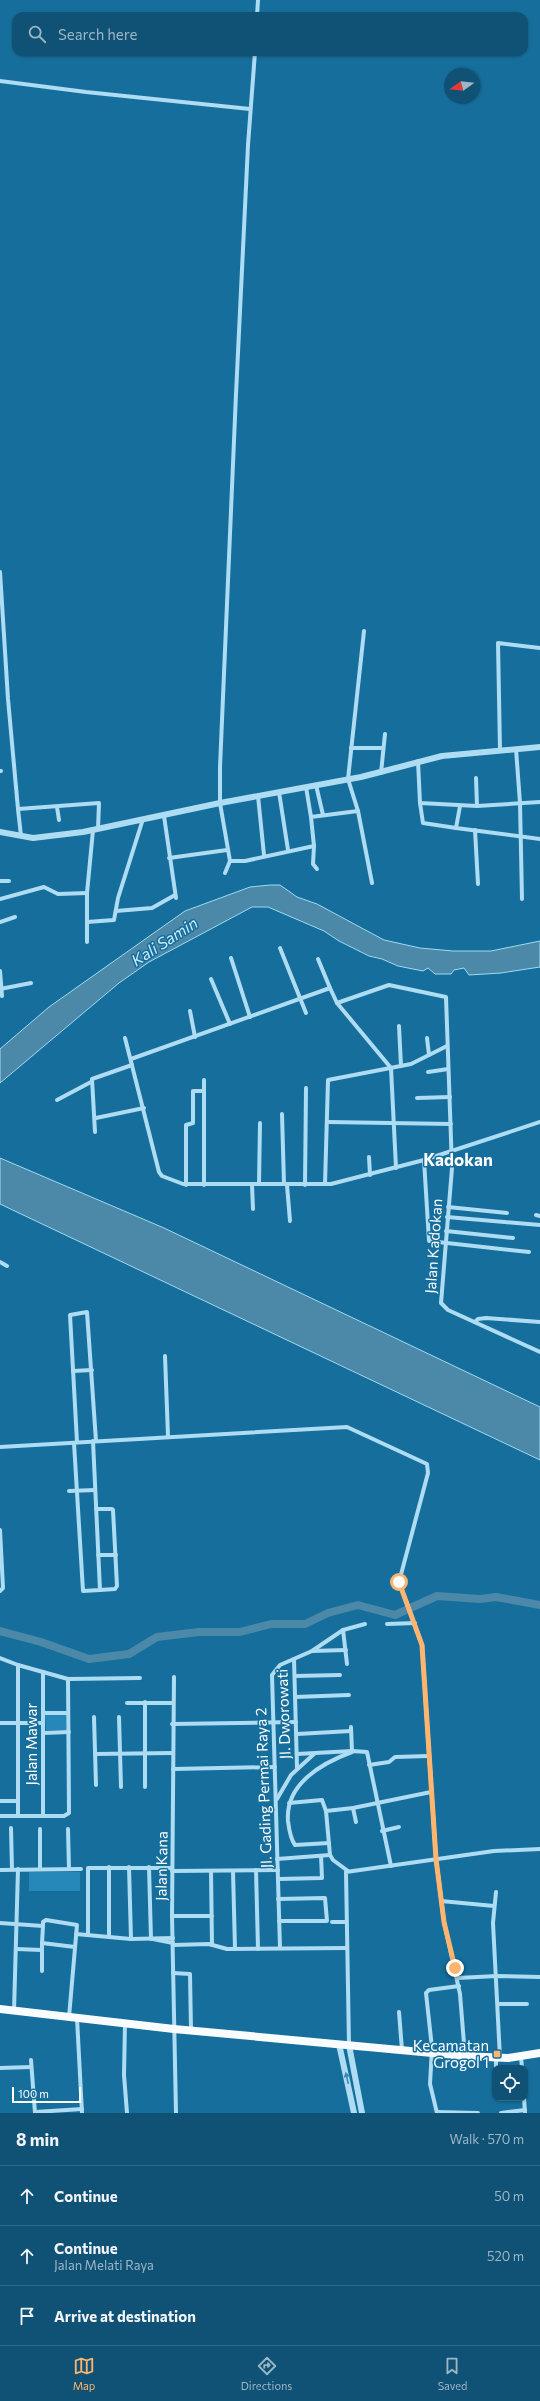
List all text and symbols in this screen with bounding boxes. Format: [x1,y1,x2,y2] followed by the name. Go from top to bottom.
[12,12,528,56] search box
[26,23,48,45] icon: search
[58,25,137,43] text: Search here
[444,68,480,104] north arrow
[127,913,201,969] water label: Kali Samin
[423,1149,493,1170] district label: Kadokan
[421,1198,445,1294] street label: Jalan Kadokan
[390,1573,408,1591] route start
[272,1668,294,1760] street label: Jl. Dworowati
[22,1703,40,1785] street label: Jalan Mawar
[251,1707,275,1869] street label: Jl. Gading Permai Raya 2
[151,1831,171,1901] street label: Jalan Kana
[446,1959,464,1977] route end
[413,2036,489,2071] place label: Kecamatan Grogol 1
[492,2049,502,2059] marker: Kecamatan Grogol 1
[492,2065,528,2101] map controls
[492,2065,528,2101] button: locate
[343,2072,349,2085] one-way arrow
[12,2085,81,2104] scale bar
[18,2087,49,2100] text: 100 m
[16,2129,59,2150] text: 8 min
[450,2131,524,2147] text: Walk · 570 m
[16,2185,38,2207] icon: ahead
[54,2187,118,2205] text: Continue
[494,2188,524,2204] text: 50 m
[54,2239,118,2257] text: Continue
[16,2245,38,2267] icon: ahead
[487,2248,524,2264] text: 520 m
[54,2257,154,2273] text: Jalan Melati Raya
[16,2305,38,2327] icon: arrive
[54,2307,196,2325] text: Arrive at destination
[73,2355,95,2392] tab: Map
[241,2355,292,2392] tab: Directions
[438,2355,467,2392] tab: Saved

